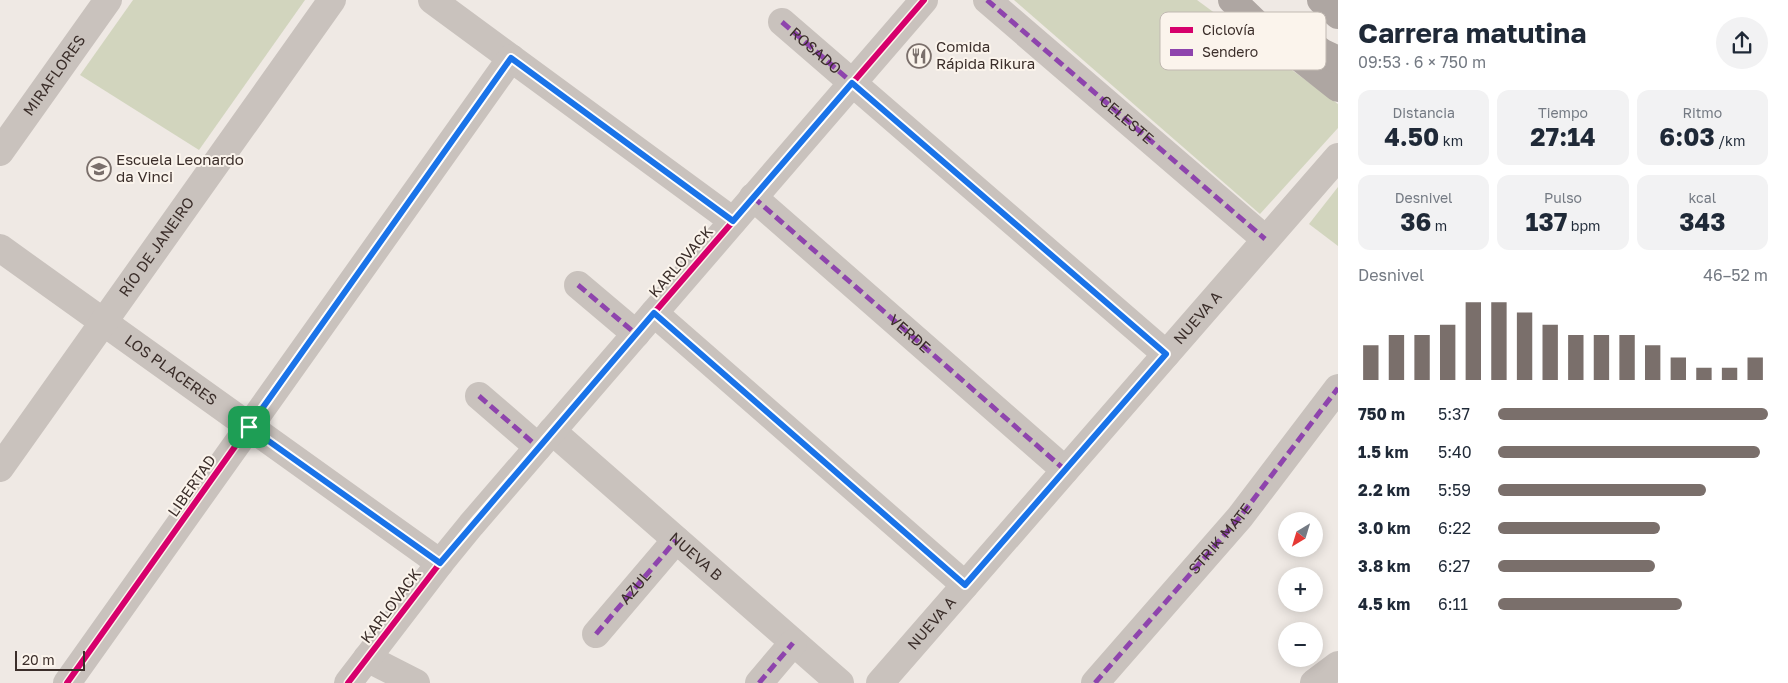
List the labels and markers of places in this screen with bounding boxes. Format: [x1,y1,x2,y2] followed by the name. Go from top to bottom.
[936,37,1035,72] place label: Comida Rápida Rikura
[906,43,932,69] restaurant icon: Comida Rápida Rikura
[116,150,244,185] place label: Escuela Leonardo da Vinci
[86,156,112,182] school or university icon: Escuela Leonardo da Vinci
[228,406,270,448] pin

